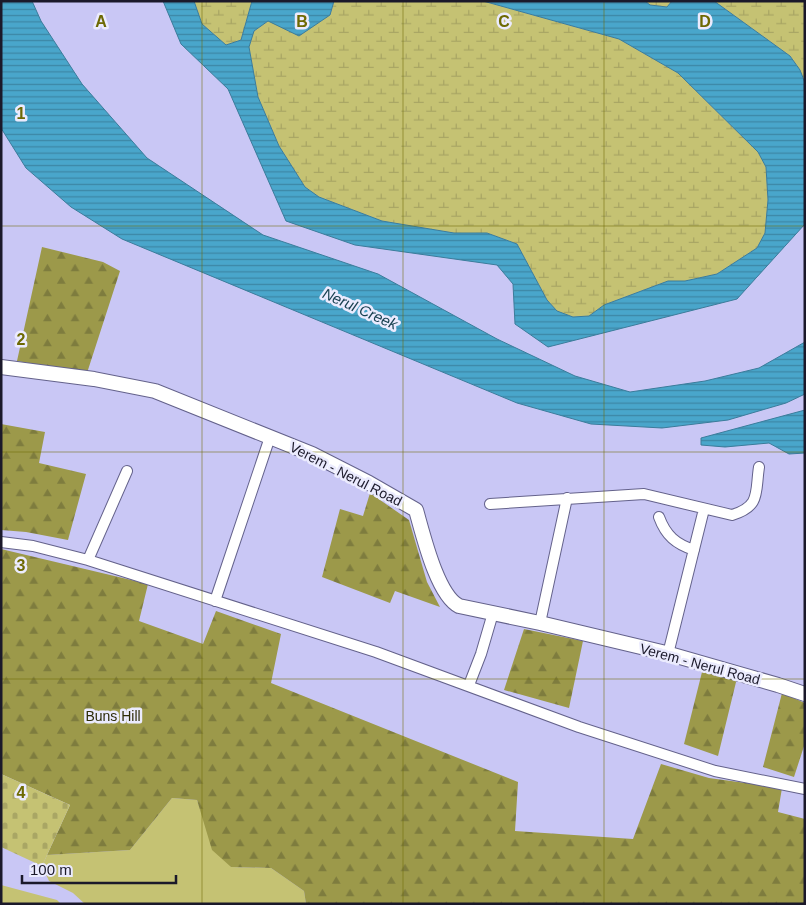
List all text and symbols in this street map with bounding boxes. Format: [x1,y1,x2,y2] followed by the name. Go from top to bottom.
[95,13,107,30] text: A
[296,13,308,30] text: B
[498,13,510,30] text: C
[699,13,711,30] text: D
[17,105,26,122] text: 1
[320,285,402,333] water label: Nerul Creek
[17,331,26,348] text: 2
[287,439,405,509] street label: Verem - Nerul Road
[17,557,26,574] text: 3
[638,640,762,688] street label: Verem - Nerul Road
[85,708,141,724] park label: Buns Hill
[17,784,26,801] text: 4
[22,852,176,884] scale bar
[30,861,72,878] text: 100 m

